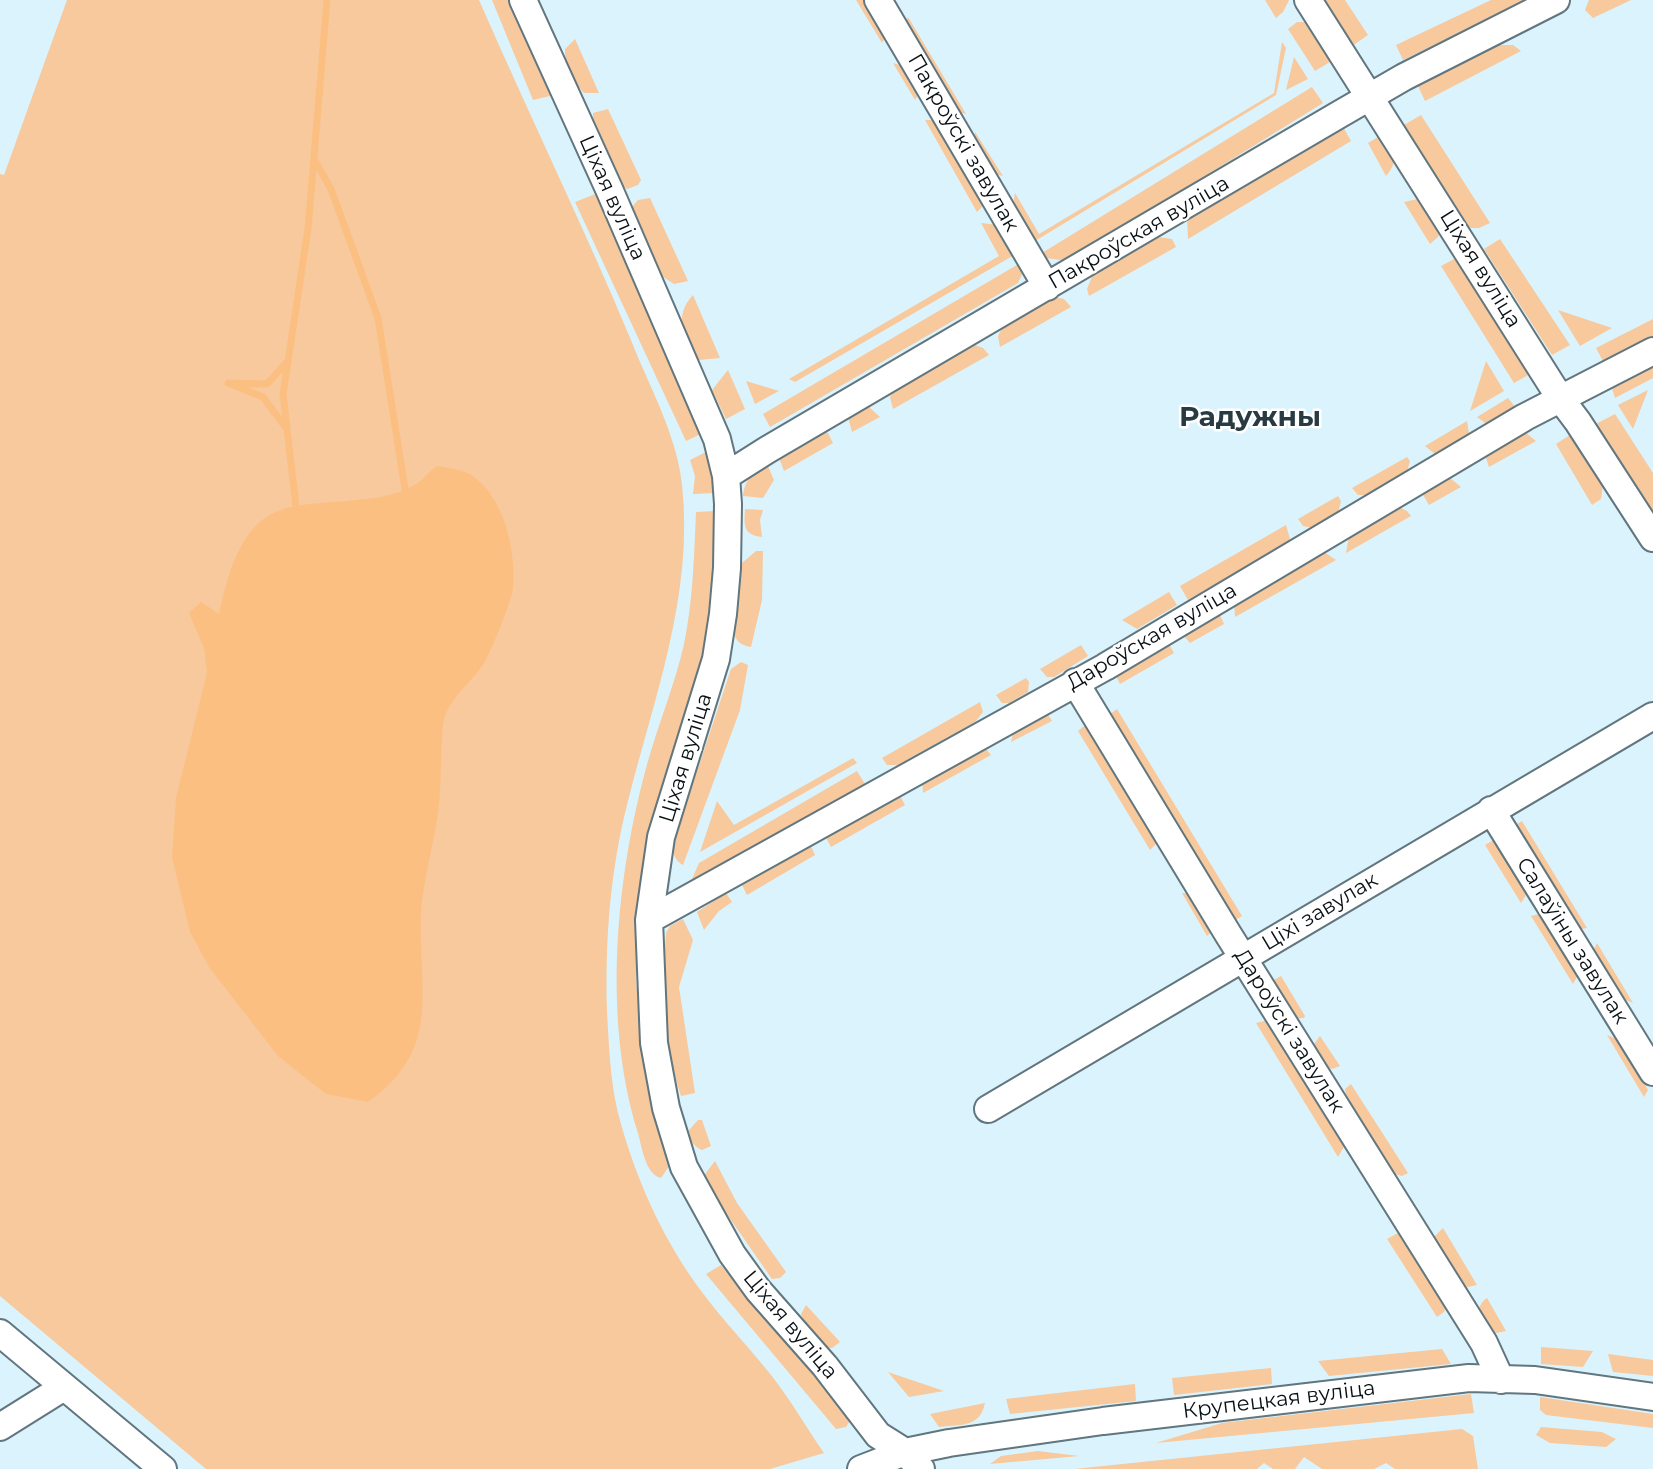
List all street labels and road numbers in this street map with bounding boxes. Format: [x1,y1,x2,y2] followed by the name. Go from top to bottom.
[902,50,1024,236] street label: Пакроўскі завулак
[573,132,651,264] street label: Ціхая вуліца
[1044,171,1234,295] street label: Пакроўская вуліца
[1434,205,1526,333] street label: Ціхая вуліца
[1063,578,1241,696] street label: Дароўская вуліца
[654,690,718,826] street label: Ціхая вуліца
[1511,853,1633,1029] street label: Салаўіны завулак
[1258,868,1382,956] street label: Ціхі завулак
[1228,945,1350,1117] street label: Дароўскі завулак
[737,1266,843,1384] street label: Ціхая вуліца
[1181,1376,1377,1424] street label: Крупецкая вуліца

